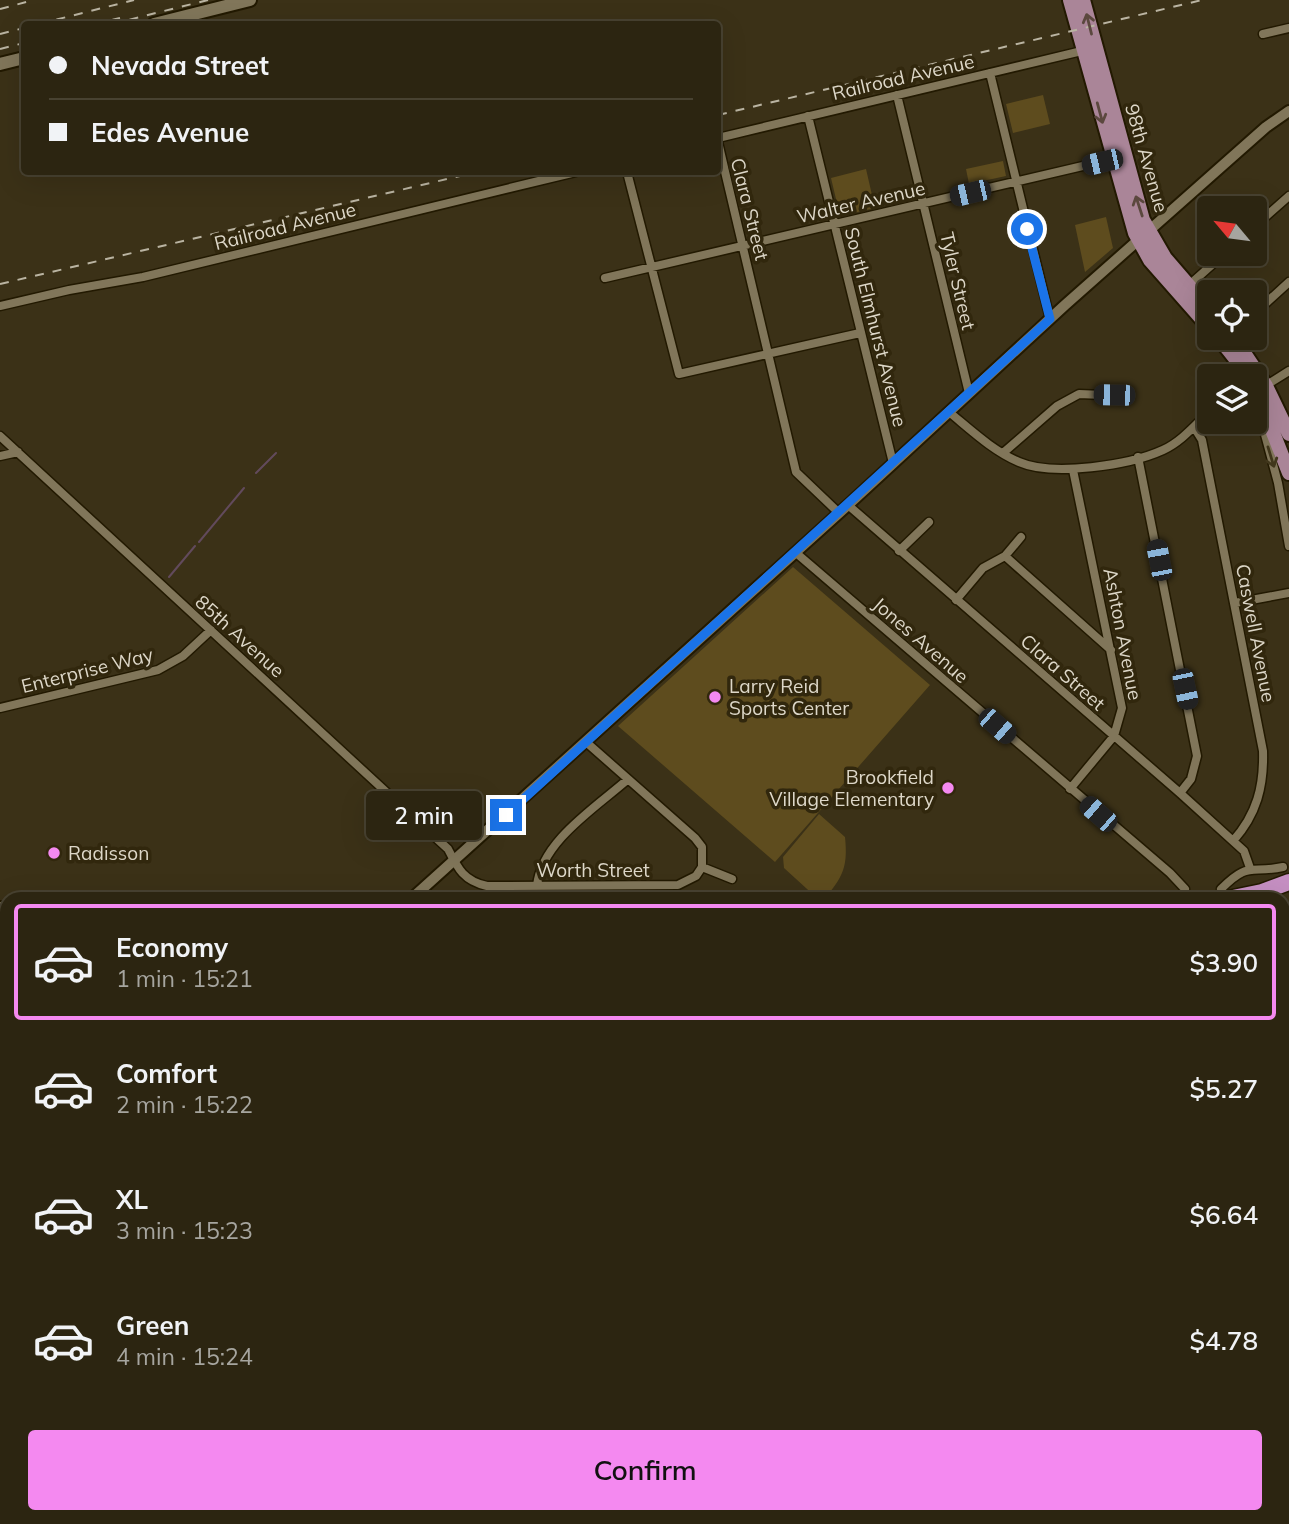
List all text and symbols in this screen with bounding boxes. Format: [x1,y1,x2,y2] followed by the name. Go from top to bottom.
[1082,13,1095,36] one-way arrow
[91,49,269,82] text: Nevada Street
[830,49,976,105] street label: Railroad Avenue
[1094,101,1107,124] one-way arrow
[1120,101,1174,215] street label: 98th Avenue
[91,116,249,149] text: Edes Avenue
[1080,147,1125,177] car
[726,155,774,263] street label: Clara Street
[795,176,927,228] street label: Walter Avenue
[948,178,993,208] car
[1132,196,1144,218] one-way arrow
[1197,196,1267,266] north arrow
[1197,196,1267,434] map controls
[212,197,358,255] street label: Railroad Avenue
[1011,213,1043,245] route start
[840,225,912,429] street label: South Elmhurst Avenue
[935,230,981,333] street label: Tyler Street
[1197,280,1267,350] button: locate
[1197,364,1267,434] button: layers
[1093,384,1136,406] car
[1266,446,1279,468] one-way arrow
[1145,537,1174,583] car
[1231,562,1281,704] street label: Caswell Avenue
[1098,566,1148,702] street label: Ashton Avenue
[190,590,290,682] street label: 85th Avenue
[868,592,974,688] street label: Jones Avenue
[1016,629,1111,716] street label: Clara Street
[19,642,155,698] street label: Enterprise Way
[1171,666,1200,712] car
[729,674,849,720] place label: Larry Reid Sports Center
[707,689,723,705] marker: Larry Reid Sports Center
[975,704,1020,748] car
[769,765,934,811] place label: Brookfield Village Elementary
[940,780,956,796] marker: Brookfield Village Elementary
[366,790,482,840] callout: 2 min
[1076,792,1121,836] car
[490,799,522,831] route end
[394,801,454,830] text: 2 min
[68,841,149,865] place label: Radisson
[46,845,62,861] marker: Radisson
[536,858,650,882] street label: Worth Street
[32,931,95,994] icon: car
[116,931,228,964] text: Economy
[1189,946,1258,979] text: $3.90
[116,964,253,993] text: 1 min · 15:21
[32,1057,95,1120] icon: car
[116,1057,217,1090] text: Comfort
[1189,1072,1258,1105] text: $5.27
[116,1090,253,1119] text: 2 min · 15:22
[32,1183,95,1246] icon: car
[116,1183,148,1216] text: XL
[1189,1198,1258,1231] text: $6.64
[116,1216,253,1245] text: 3 min · 15:23
[32,1309,95,1372] icon: car
[116,1309,189,1342] text: Green
[1189,1324,1258,1357] text: $4.78
[116,1342,253,1371] text: 4 min · 15:24
[28,1430,1262,1510] button: Confirm

